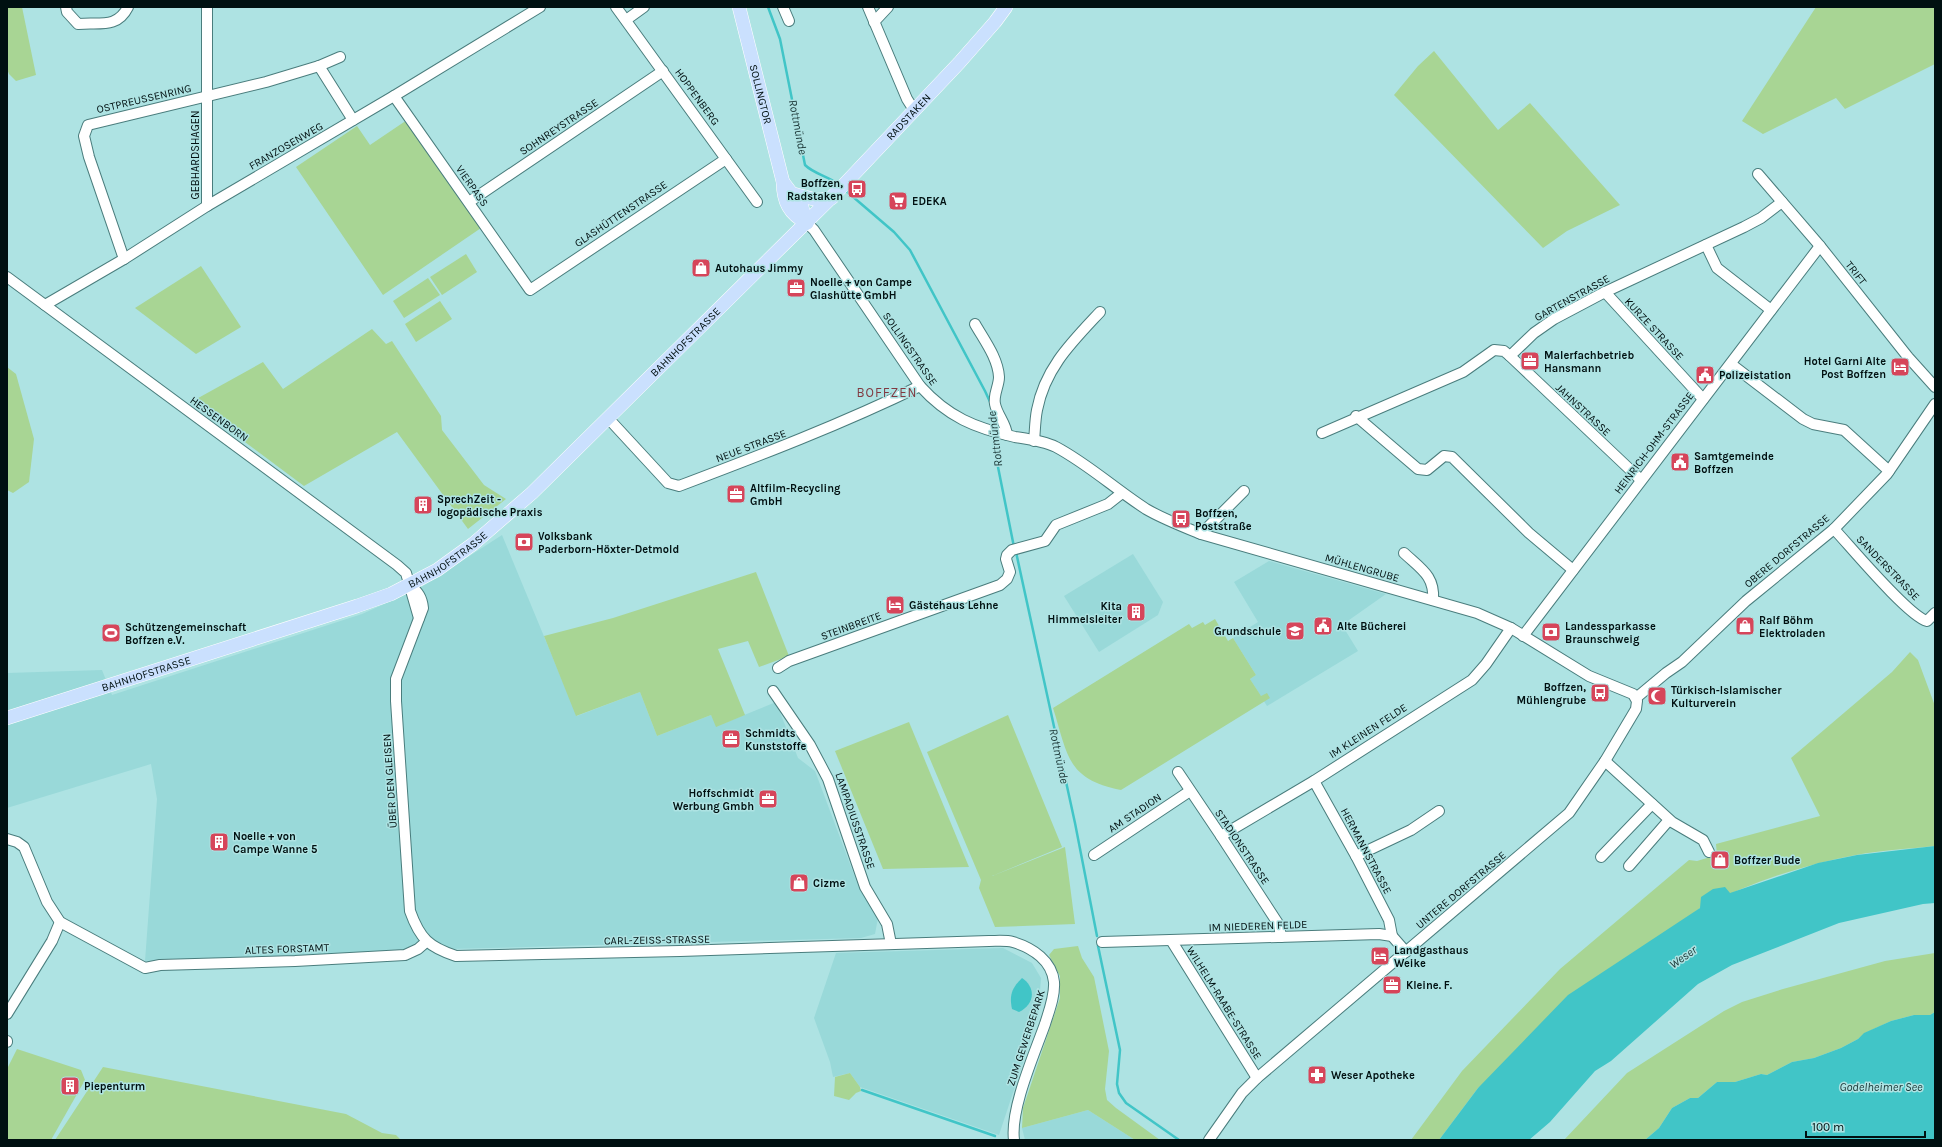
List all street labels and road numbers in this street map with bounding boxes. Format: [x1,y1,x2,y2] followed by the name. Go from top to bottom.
[747,63,775,126] street label: SOLLINGTOR
[672,66,722,128] street label: HOPPENBERG
[95,82,193,116] street label: OSTPREUSSENRING
[883,91,933,143] street label: RADSTAKEN
[517,96,601,158] street label: SOHNREYSTRASSE
[189,111,202,199] street label: GEBHARDSHAGEN
[247,120,325,172] street label: FRANZOSENWEG
[453,163,491,209] street label: VIERPASS
[572,177,670,250] street label: GLASHÜTTENSTRASSE
[1843,259,1870,288] street label: TRIFT
[1532,272,1612,324] street label: GARTENSTRASSE
[1622,295,1686,363] street label: KURZE STRASSE
[647,305,723,379] street label: BAHNHOFSTRASSE
[880,310,940,388] street label: SOLLINGSTRASSE
[1553,381,1613,439] street label: JAHNSTRASSE
[1611,389,1697,497] street label: HEINRICH-OHM-STRASSE
[187,394,251,444] street label: HESSENBORN
[714,427,788,465] street label: NEUE STRASSE
[1742,512,1832,590] street label: OBERE DORFSTRASSE
[406,528,490,591] street label: BAHNHOFSTRASSE
[1854,533,1922,603] street label: SANDERSTRASSE
[1323,550,1401,585] street label: MÜHLENGRUBE
[819,609,883,643] street label: STEINBREITE
[100,653,192,694] street label: BAHNHOFSTRASSE
[1327,701,1409,761] street label: IM KLEINEN FELDE
[379,733,400,829] street label: ÜBER DEN GLEISEN
[832,771,878,871] street label: LAMPADIUSSTRASSE
[1106,790,1164,836] street label: AM STADION
[1338,806,1394,896] street label: HERMANNSTRASSE
[1212,807,1272,887] street label: STADIONSTRASSE
[1413,849,1509,931] street label: UNTERE DORFSTRASSE
[1208,918,1308,934] street label: IM NIEDEREN FELDE
[604,933,710,947] street label: CARL-ZEISS-STRASSE
[245,941,330,957] street label: ALTES FORSTAMT
[1184,944,1264,1062] street label: WILHELM-RAABE-STRASSE
[1004,988,1048,1088] street label: ZUM GEWERBEPARK

